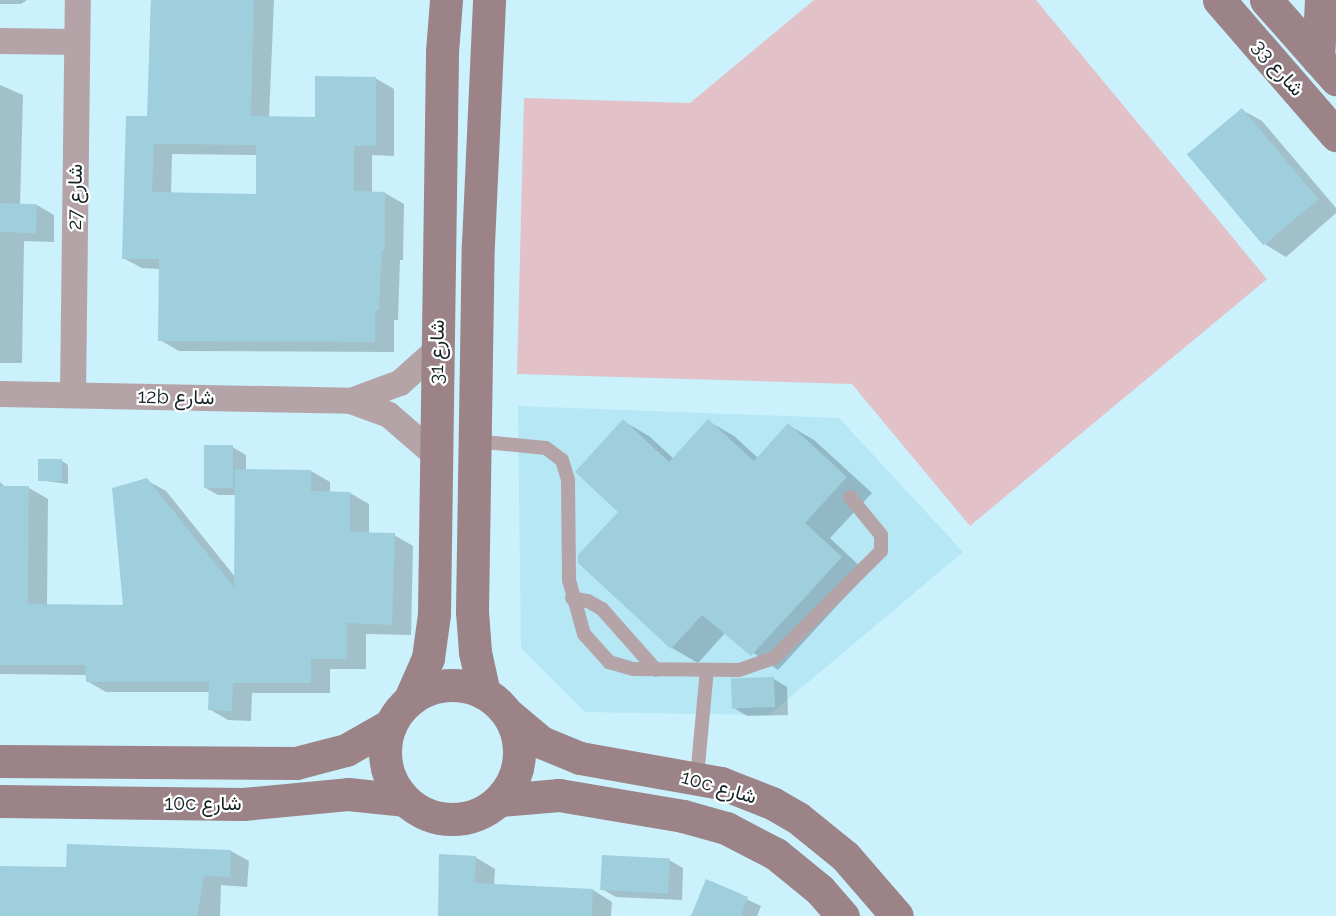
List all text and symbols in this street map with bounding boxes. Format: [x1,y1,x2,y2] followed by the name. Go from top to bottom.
[1247,35,1309,101] street label: شارع 33
[62,164,88,230] street label: شارع 27
[424,320,450,384] street label: شارع 31
[137,384,215,410] street label: 12b شارع
[679,765,759,809] street label: 10c شارع
[164,791,242,815] street label: 10c شارع

